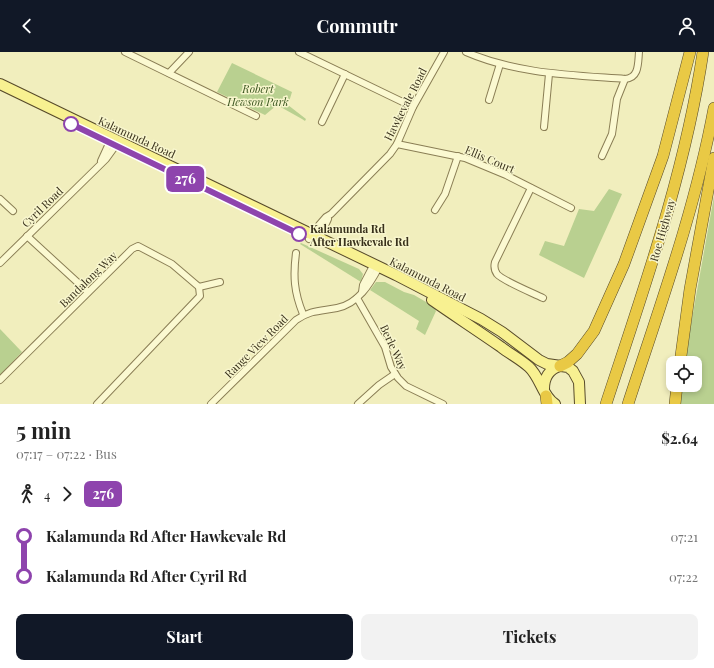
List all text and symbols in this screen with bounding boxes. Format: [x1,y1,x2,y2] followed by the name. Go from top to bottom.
[316,14,398,38] text: Commutr
[16,15,38,37] icon: back
[676,15,698,37] icon: person
[380,64,430,143] street label: Hawkevale Road
[226,81,289,109] park label: Robert Hewson Park
[96,113,179,162] street label: Kalamunda Road
[63,116,79,132] unlabelled marker
[463,142,517,176] street label: Ellis Court
[162,166,208,192] line badge: 276
[174,169,196,188] text: 276
[18,183,66,231] street label: Cyril Road
[646,196,678,263] street label: Roe Highway
[309,221,409,249] place label: Kalamunda Rd After Hawkevale Rd
[291,226,307,242] marker: Kalamunda Rd After Hawkevale Rd
[56,247,120,310] street label: Bandalong Way
[387,253,469,305] street label: Kalamunda Road
[221,311,291,381] street label: Range View Road
[377,322,411,373] street label: Berle Way
[666,356,702,392] map controls
[666,356,702,392] button: locate
[16,415,71,445] text: 5 min
[661,428,698,448] text: $2.64
[16,445,117,462] text: 07:17 – 07:22 · Bus
[16,483,38,505] icon: walk
[56,483,78,505] icon: forward
[92,484,114,503] text: 276
[44,486,50,503] text: 4
[46,526,286,546] text: Kalamunda Rd After Hawkevale Rd
[670,528,698,545] text: 07:21
[46,566,247,586] text: Kalamunda Rd After Cyril Rd
[669,568,698,585] text: 07:22
[16,614,353,660] button: Start
[361,614,698,660] button: Tickets

